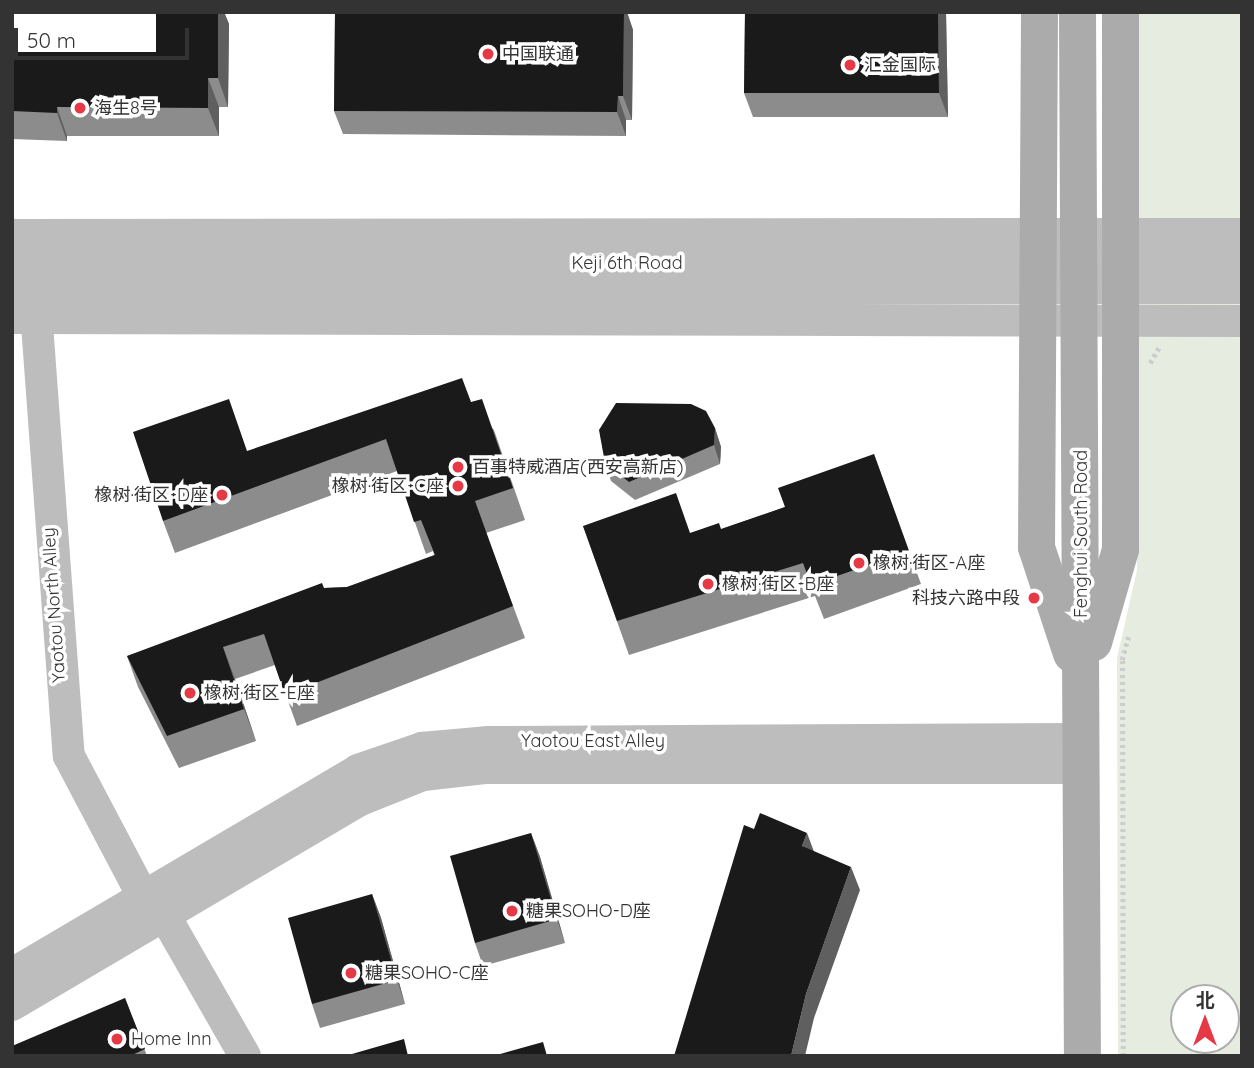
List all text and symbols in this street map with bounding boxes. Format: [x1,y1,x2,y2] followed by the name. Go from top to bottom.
[18,14,192,58] scale bar
[27,27,76,53] text: 50 m
[502,43,574,65] place label: 中国联通
[480,46,496,62] marker: 中国联通
[864,54,936,76] place label: 汇金国际
[842,57,858,73] marker: 汇金国际
[94,97,158,119] place label: 海生8号
[72,100,88,116] marker: 海生8号
[571,252,683,274] street label: Keji 6th Road
[1070,450,1092,618] street label: Fenghui South Road
[472,456,683,478] place label: 百事特威酒店(西安高新店)
[450,459,466,475] marker: 百事特威酒店(西安高新店)
[332,475,444,497] place label: 橡树·街区-C座
[450,478,466,494] marker: 橡树·街区-C座
[95,484,208,506] place label: 橡树·街区-D座
[214,487,230,503] marker: 橡树·街区-D座
[38,527,70,683] street label: Yaotou North Alley
[873,552,985,574] place label: 橡树·街区-A座
[851,555,867,571] marker: 橡树·街区-A座
[722,573,834,595] place label: 橡树·街区-B座
[700,576,716,592] marker: 橡树·街区-B座
[912,587,1020,609] place label: 科技六路中段
[1026,590,1042,606] marker: 科技六路中段
[204,682,315,704] place label: 橡树·街区-E座
[182,685,198,701] marker: 橡树·街区-E座
[521,730,665,752] street label: Yaotou East Alley
[526,900,651,922] place label: 糖果SOHO-D座
[504,903,520,919] marker: 糖果SOHO-D座
[365,962,488,984] place label: 糖果SOHO-C座
[343,965,359,981] marker: 糖果SOHO-C座
[1170,984,1240,1054] north arrow
[1195,988,1215,1012] text: 北
[131,1028,212,1050] place label: Home Inn
[109,1031,125,1047] marker: Home Inn

